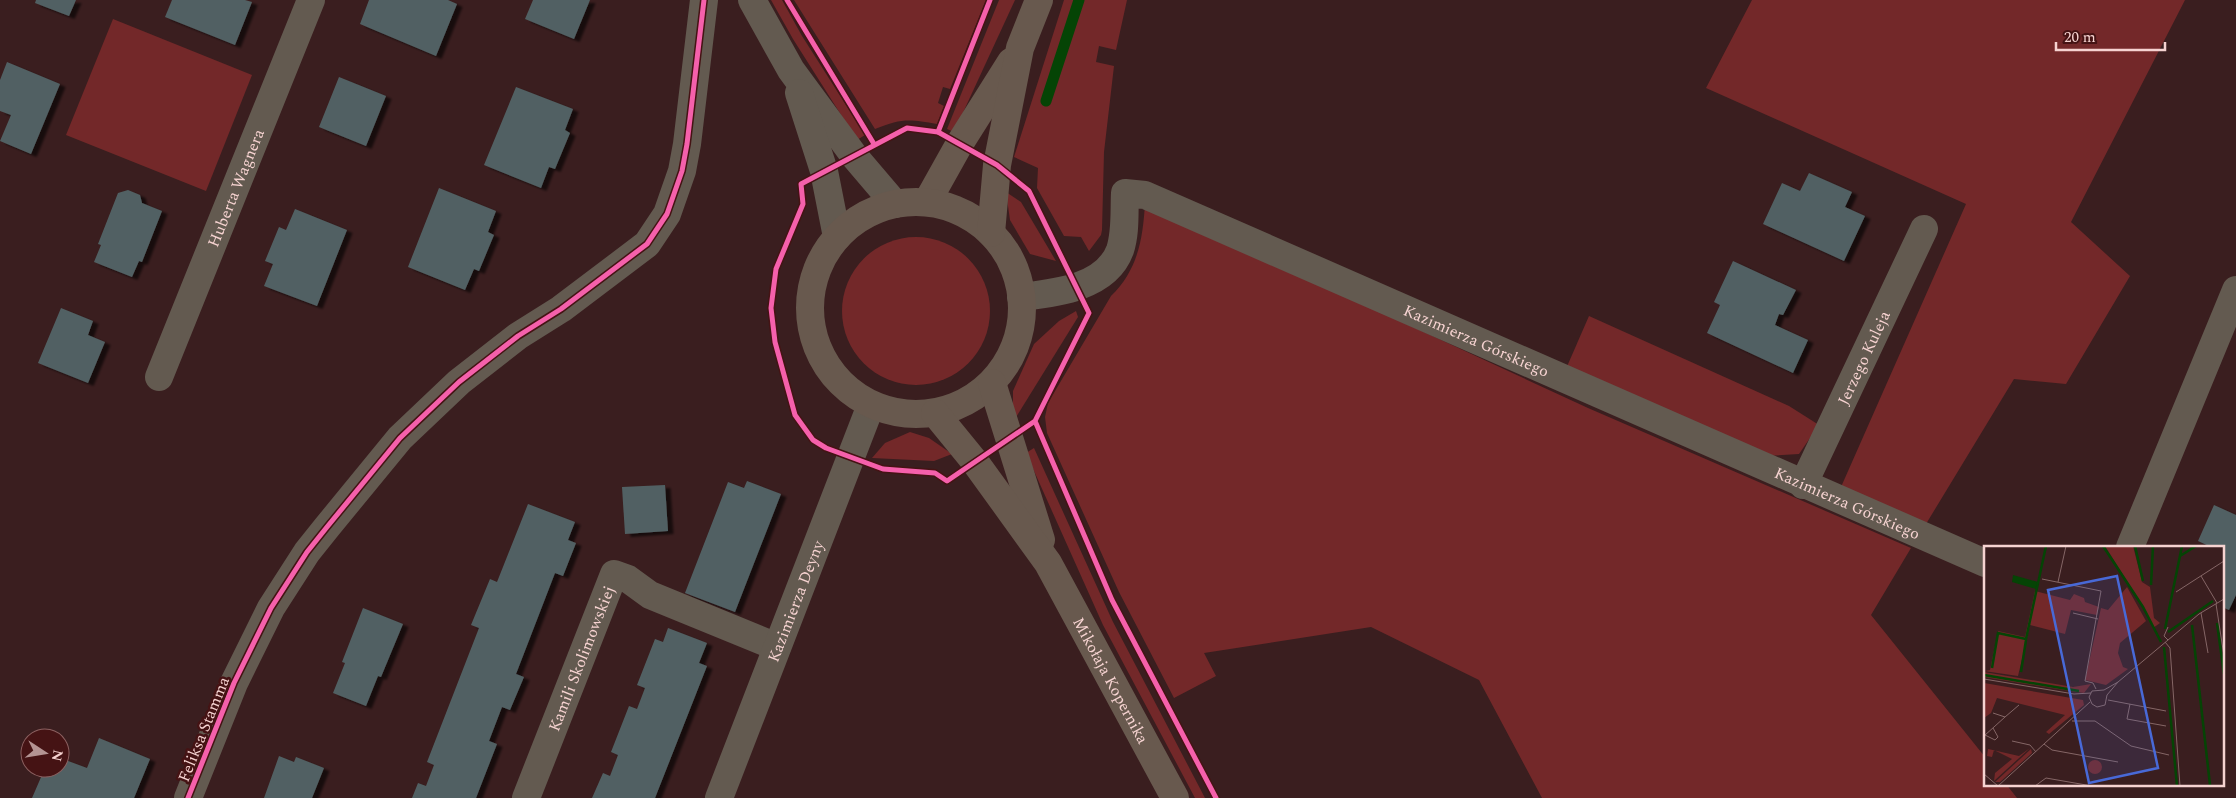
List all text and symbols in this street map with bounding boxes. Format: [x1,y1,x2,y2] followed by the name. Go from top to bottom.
[2056,20,2165,52] scale bar
[2064,26,2096,49] text: 20 m
[202,125,271,251] street label: Huberta Wagnera
[1400,299,1553,384] street label: Kazimierza Górskiego
[1832,307,1897,409] street label: Jerzego Kuleja
[1771,461,1924,546] street label: Kazimierza Górskiego
[762,536,831,666] street label: Kazimierza Deyny
[1984,546,2224,786] inset map
[542,582,621,735] street label: Kamili Skolimowskiej
[1066,613,1155,748] street label: Mikołaja Kopernika
[172,673,236,786] street label: Feliksa Stamma
[20,728,70,778] north arrow
[46,748,69,763] text: N

